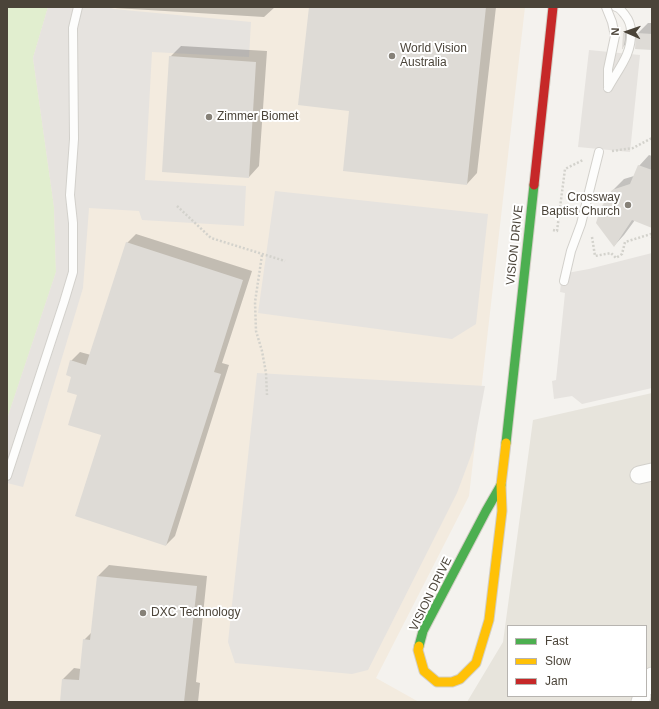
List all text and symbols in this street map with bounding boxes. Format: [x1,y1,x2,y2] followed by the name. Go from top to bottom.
[607,12,647,52] north arrow
[609,27,621,36] text: N
[400,42,467,70] place label: World Vision Australia
[387,51,397,61] marker: World Vision Australia
[217,110,298,124] place label: Zimmer Biomet
[204,112,214,122] marker: Zimmer Biomet
[541,191,620,219] place label: Crossway Baptist Church
[623,200,633,210] marker: Crossway Baptist Church
[504,204,526,286] street label: VISION DRIVE
[407,555,455,633] street label: VISION DRIVE
[151,606,240,620] place label: DXC Technology
[138,608,148,618] marker: DXC Technology
[507,625,647,697] legend
[545,634,568,648] text: Fast
[545,654,571,668] text: Slow
[545,674,568,688] text: Jam

